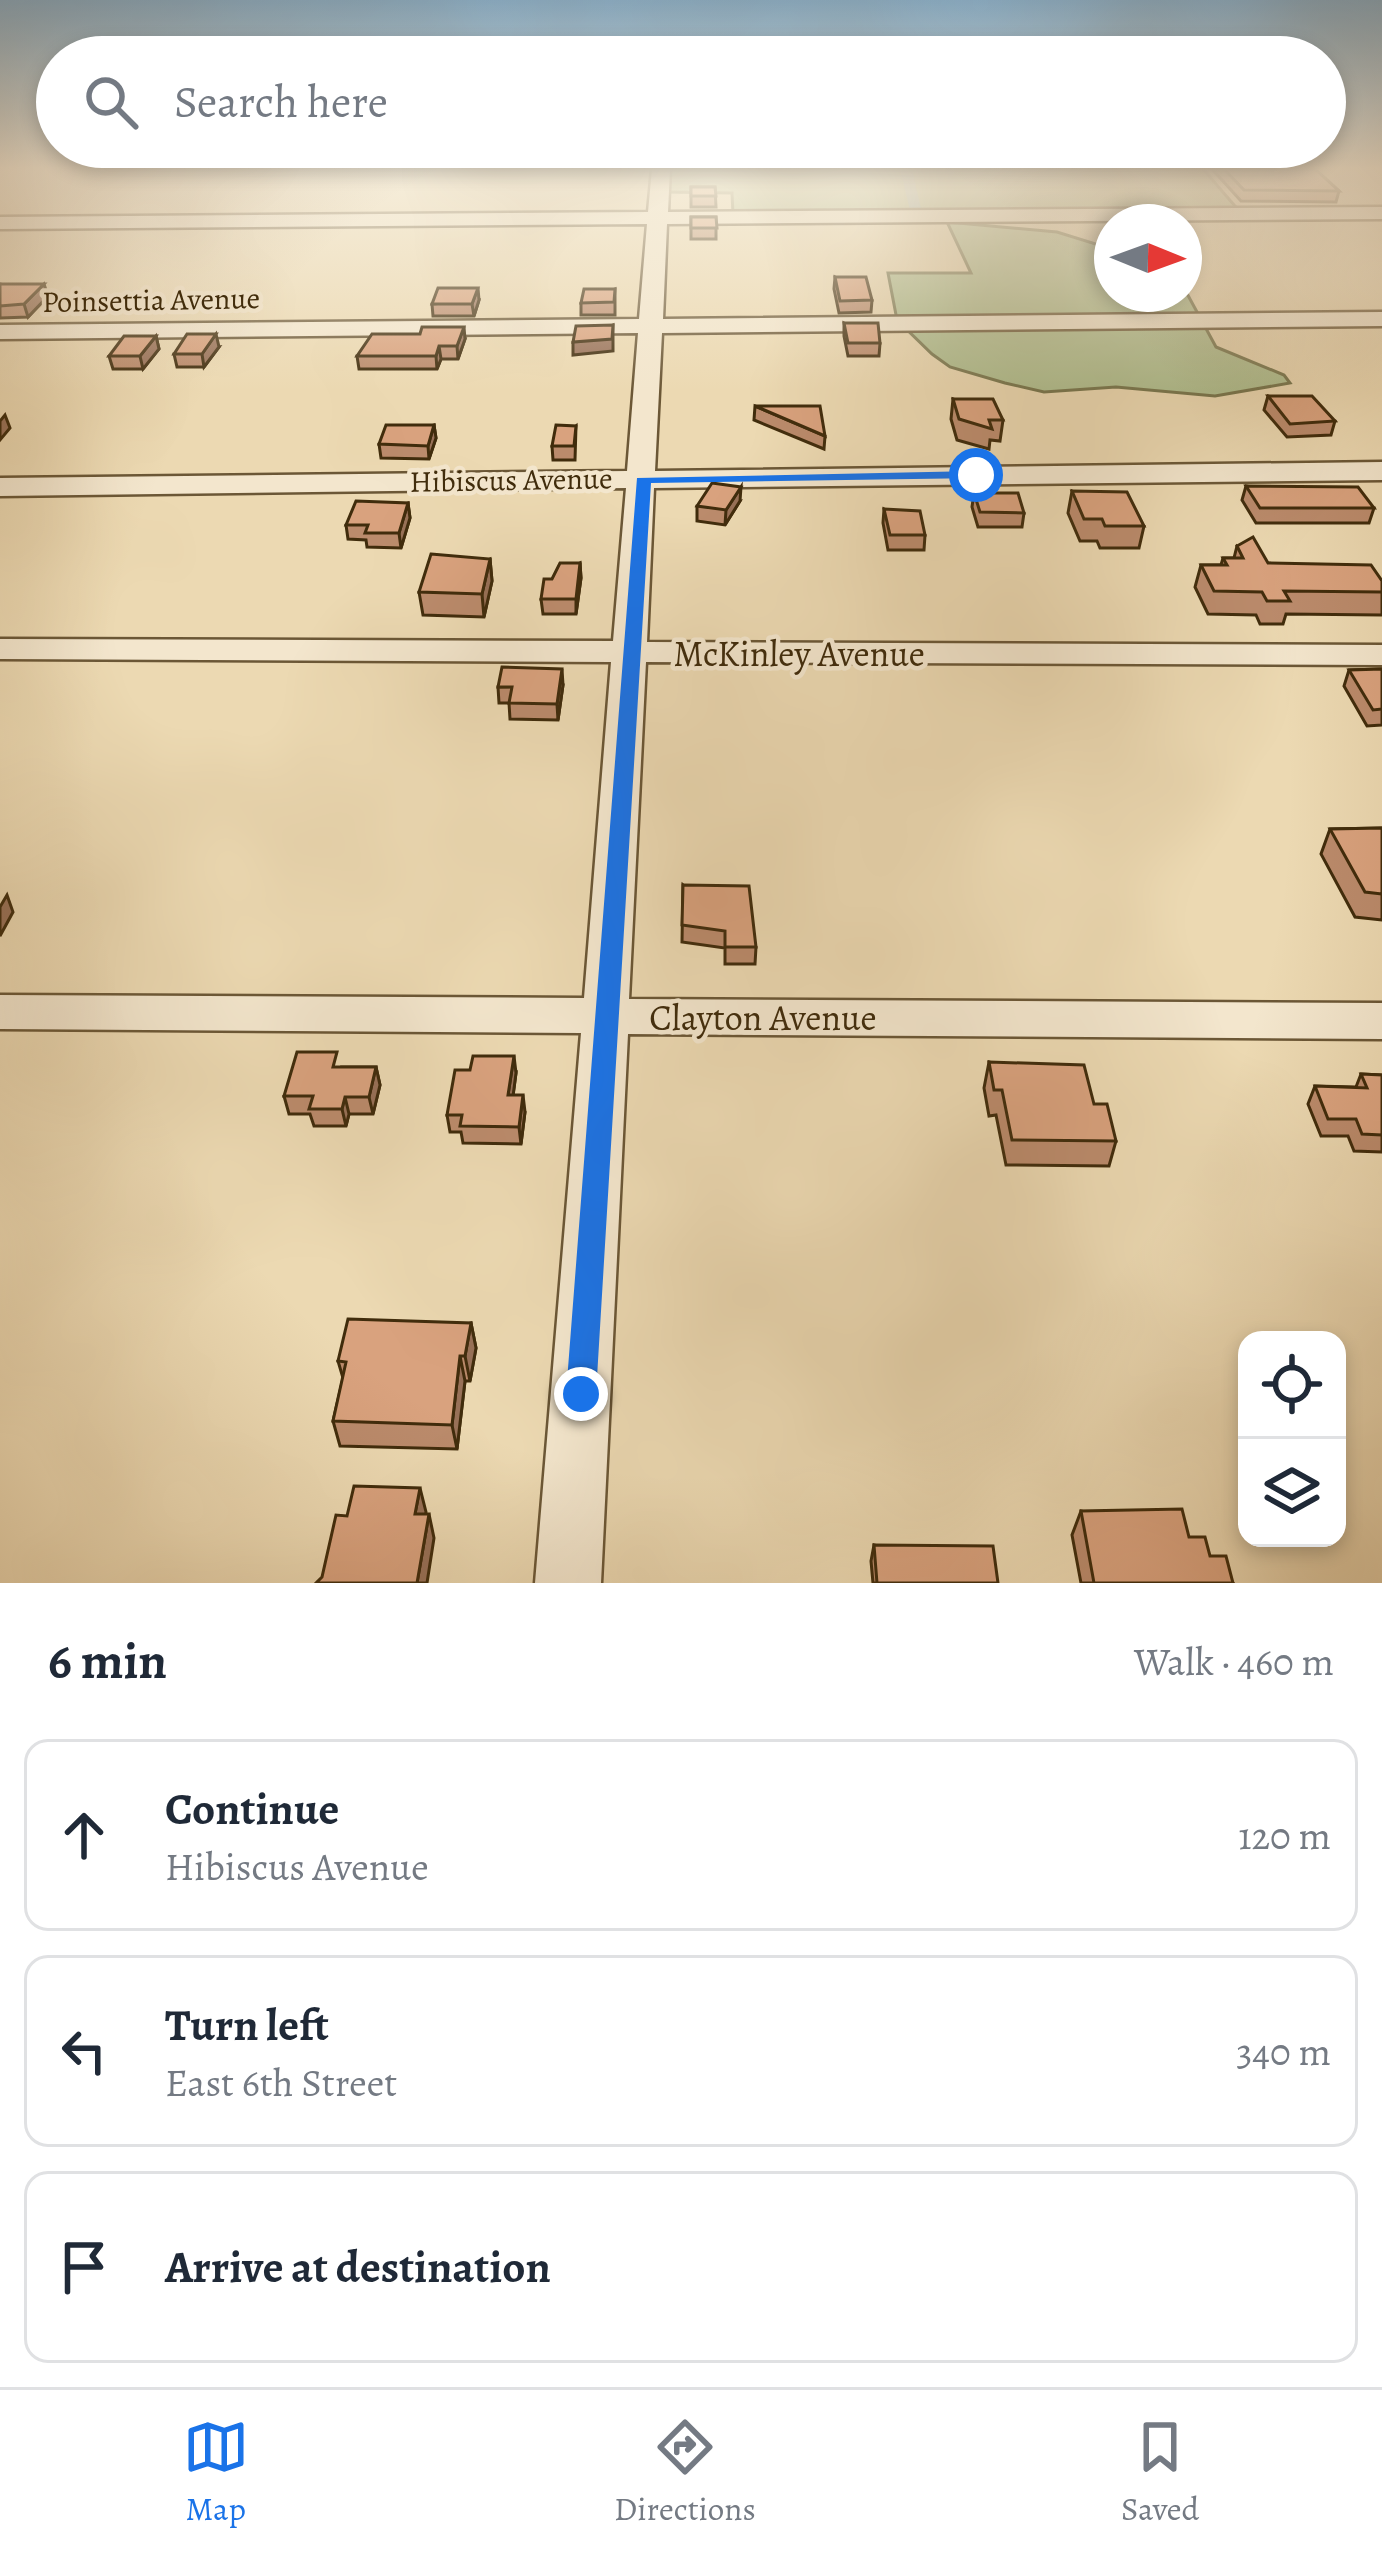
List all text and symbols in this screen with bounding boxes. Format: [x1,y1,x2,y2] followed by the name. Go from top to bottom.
[36,36,1346,168] search box
[78,69,144,135] icon: search
[174,71,388,133] text: Search here
[1094,204,1202,312] north arrow
[42,278,260,322] street label: Poinsettia Avenue
[949,448,1003,502] route start
[409,458,613,502] street label: Hibiscus Avenue
[673,629,925,678] street label: McKinley Avenue
[649,993,877,1042] street label: Clayton Avenue
[1238,1331,1346,1547] map controls
[1238,1331,1346,1439] button: locate
[554,1367,608,1421] route end
[1238,1439,1346,1547] button: layers
[48,1626,167,1696] text: 6 min
[1134,1635,1334,1688] text: Walk · 460 m
[165,1778,339,1840] text: Continue
[51,1802,117,1868] icon: ahead
[1238,1809,1331,1862] text: 120 m
[165,1840,429,1893] text: Hibiscus Avenue
[165,1994,329,2056] text: Turn left
[51,2018,117,2084] icon: left
[1236,2025,1331,2078] text: 340 m
[165,2056,397,2109] text: East 6th Street
[51,2234,117,2300] icon: arrive
[165,2236,551,2298] text: Arrive at destination
[183,2414,249,2531] tab: Map
[614,2414,756,2531] tab: Directions
[1121,2414,1199,2531] tab: Saved

